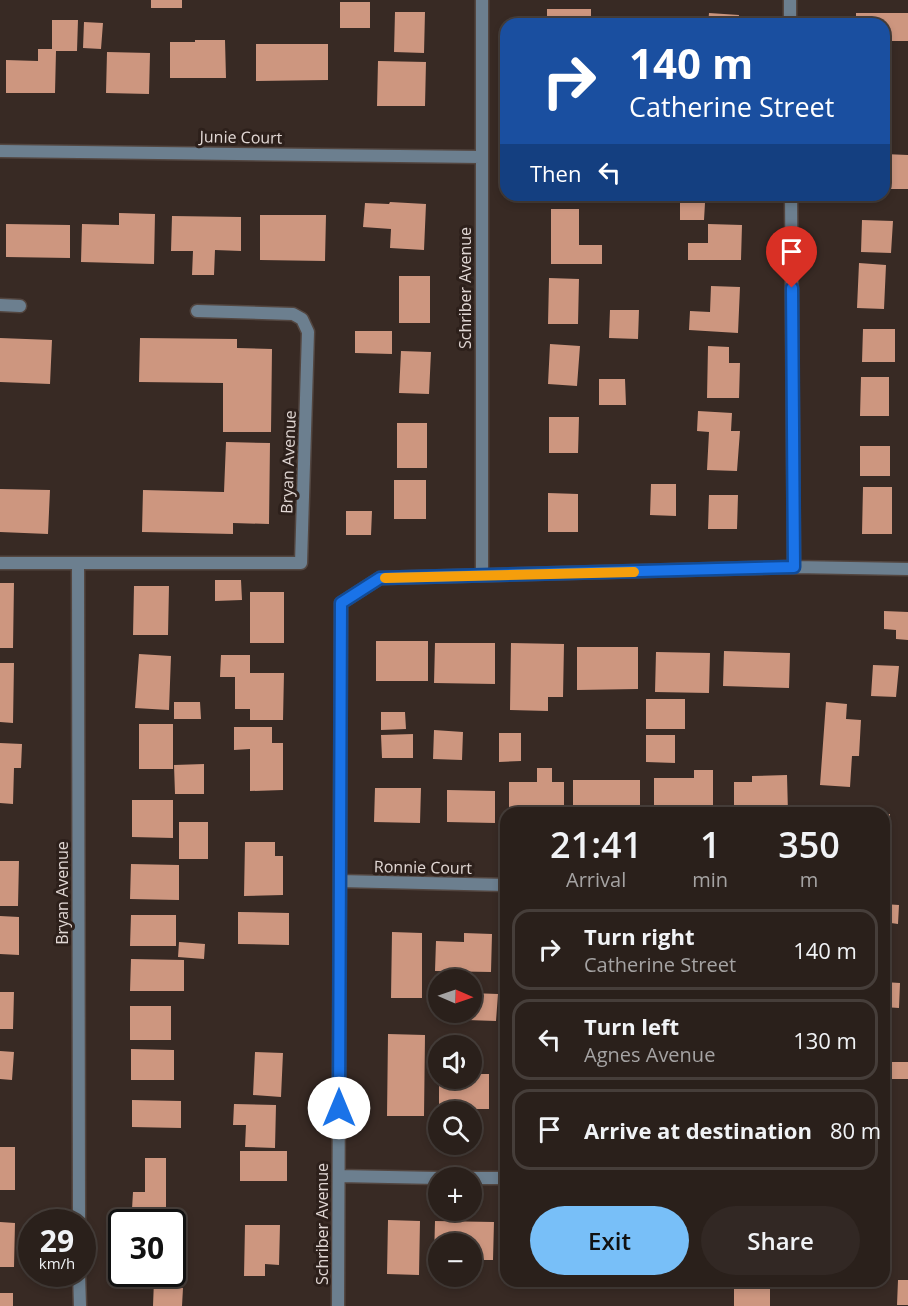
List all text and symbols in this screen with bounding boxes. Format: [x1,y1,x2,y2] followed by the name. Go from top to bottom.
[629,34,753,91] text: 140 m
[530,42,608,120] icon: right
[629,88,834,125] text: Catherine Street
[197,125,283,149] street label: Junie Court
[593,156,626,189] icon: left
[530,158,581,188] text: Then
[766,226,817,288] pin
[454,227,476,349] street label: Schriber Avenue
[775,235,808,268] icon: arrive
[275,410,301,514] street label: Bryan Avenue
[550,820,642,869] text: 21:41
[700,820,721,869] text: 1
[778,820,840,869] text: 350
[51,841,73,945] street label: Bryan Avenue
[374,855,473,879] street label: Ronnie Court
[566,866,626,893] text: Arrival
[692,866,728,893] text: min
[800,866,818,893] text: m
[584,921,695,951] text: Turn right
[533,933,566,966] icon: right
[793,935,857,965] text: 140 m
[584,951,736,978] text: Catherine Street
[428,969,482,1023] north arrow
[428,969,482,1287] map controls
[584,1011,679,1041] text: Turn left
[533,1023,566,1056] icon: left
[793,1025,857,1055] text: 130 m
[428,1035,482,1089] button: sound
[584,1041,715,1068] text: Agnes Avenue
[307,1076,371,1140] position arrow
[428,1101,482,1155] button: search
[533,1113,566,1146] icon: arrive
[584,1115,812,1145] text: Arrive at destination
[830,1115,881,1145] text: 80 m
[311,1163,333,1285] street label: Schriber Avenue
[428,1167,482,1221] button: +
[530,1206,689,1275] button: Exit
[701,1206,860,1275] button: Share
[108,1209,186,1287] speed limit sign: 30
[40,1220,74,1261] text: 29
[428,1233,482,1287] button: −
[39,1253,75,1273] text: km/h

